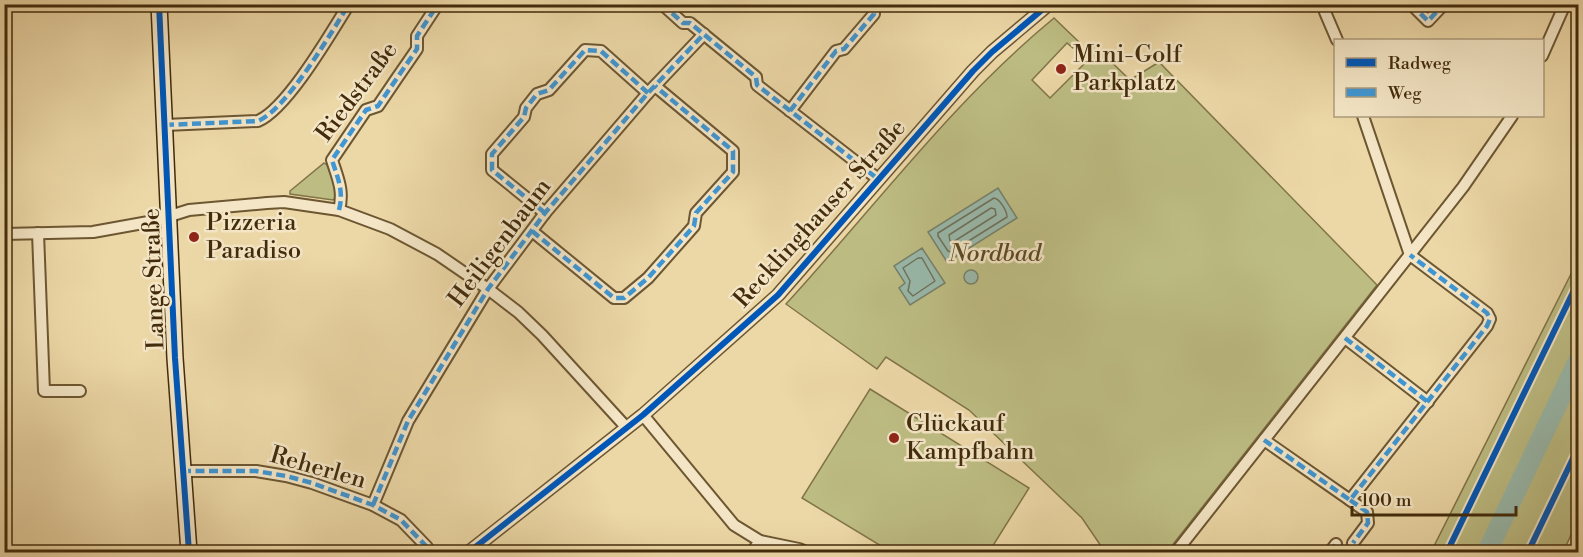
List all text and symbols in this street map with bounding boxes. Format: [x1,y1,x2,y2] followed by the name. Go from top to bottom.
[310,36,404,148] street label: Riedstraße
[1334,39,1544,117] legend
[1073,40,1183,98] place label: Mini-Golf Parkplatz
[1388,52,1452,75] text: Radweg
[1054,62,1068,76] marker: Mini-Golf Parkplatz
[1387,82,1422,105] text: Weg
[727,114,913,314] street label: Recklinghauser Straße
[442,173,558,313] street label: Heiligenbaum
[137,208,171,350] street label: Lange Straße
[206,208,301,266] place label: Pizzeria Paradiso
[187,230,201,244] marker: Pizzeria Paradiso
[948,239,1043,269] park label: Nordbad
[906,409,1034,467] place label: Glückauf Kampfbahn
[887,431,901,445] marker: Glückauf Kampfbahn
[267,440,369,496] street label: Reherlen
[1352,479,1516,517] scale bar
[1361,489,1412,512] text: 100 m

